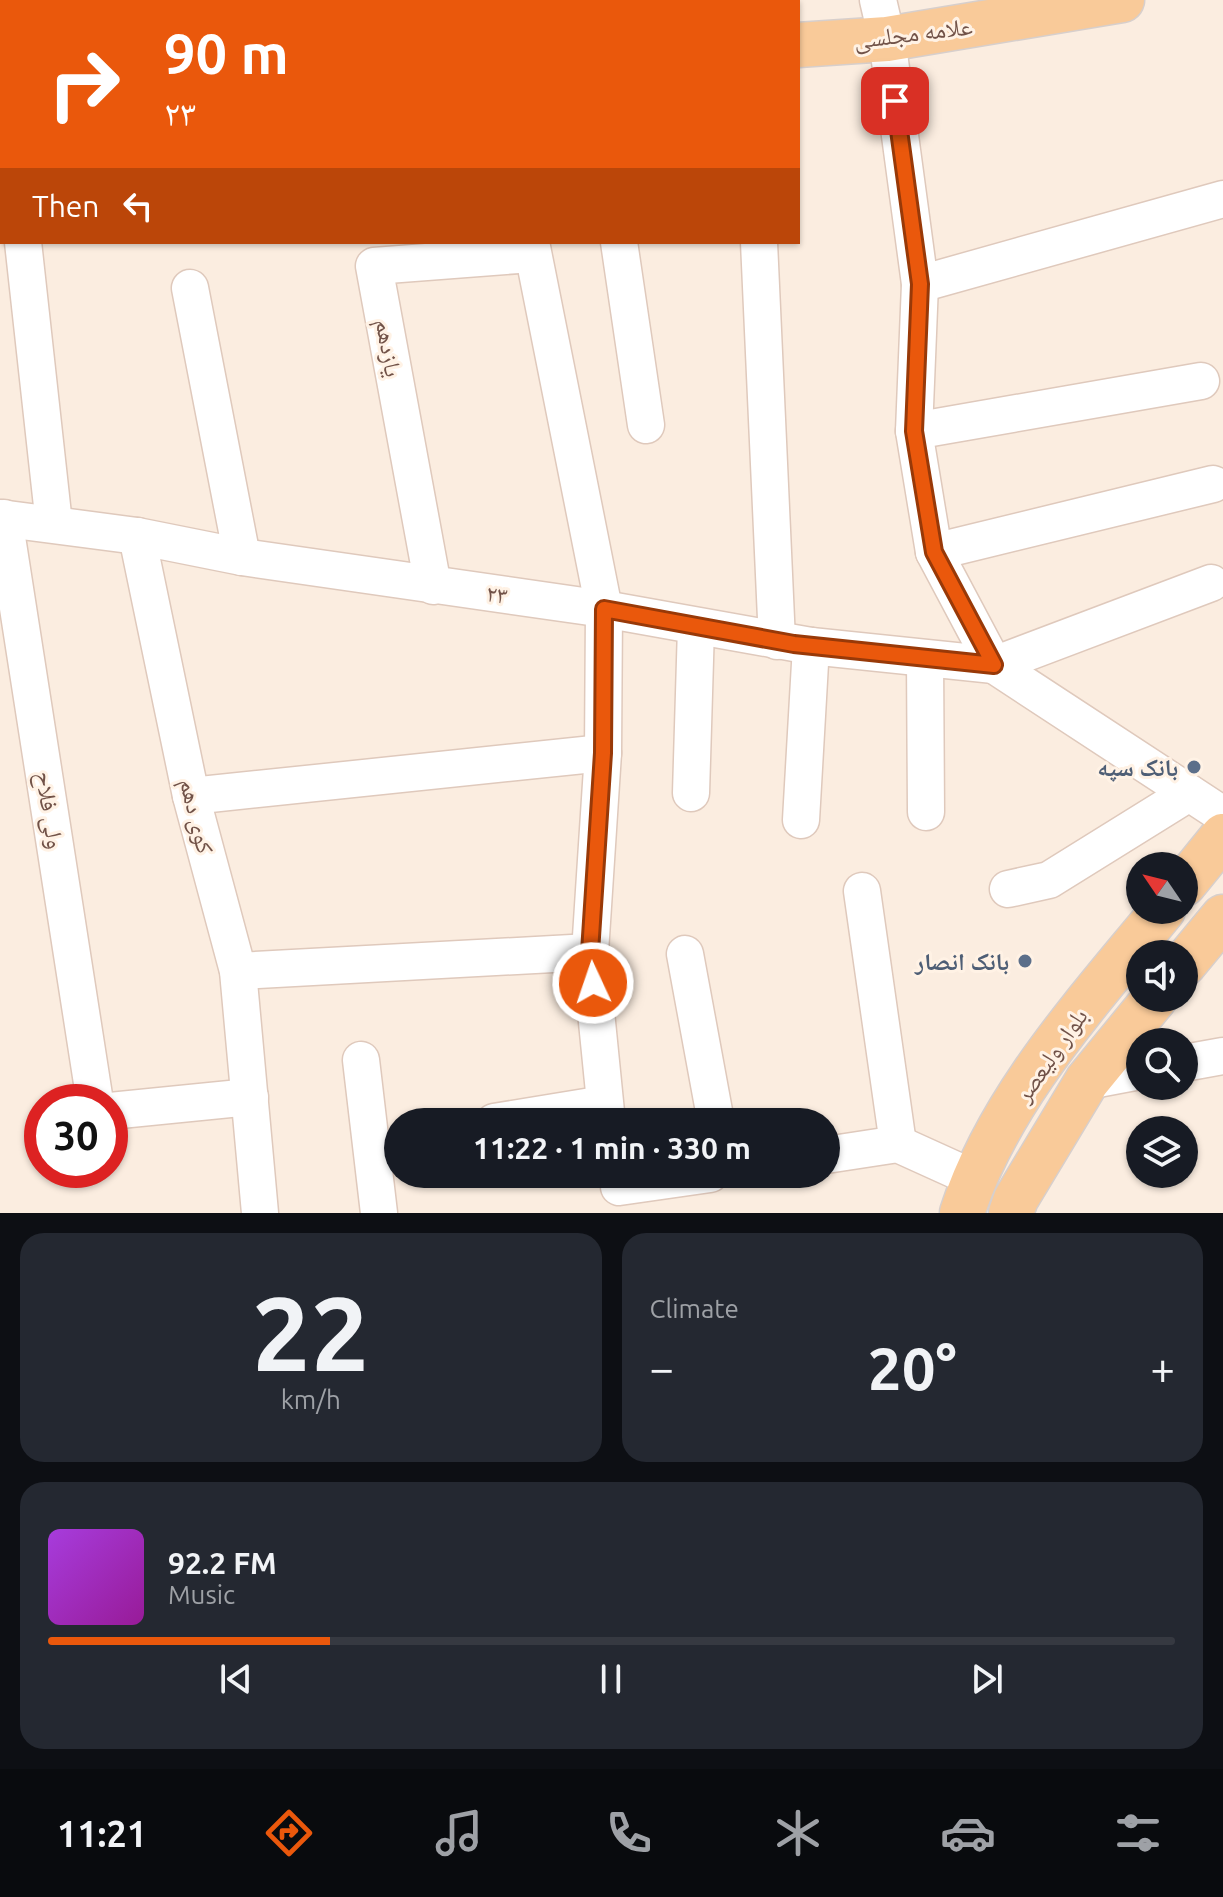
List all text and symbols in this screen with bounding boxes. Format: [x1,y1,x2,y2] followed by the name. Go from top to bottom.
[852,12,974,55] street label: علامه مجلسی
[164,22,289,85] text: 90 m
[32,32,136,136] icon: right
[861,67,929,135] pin
[873,79,917,123] icon: arrive
[164,92,196,133] text: ۲۳
[116,184,160,228] icon: left
[32,189,100,223] text: Then
[368,317,407,380] street label: یازدهم
[484,579,510,609] street label: ۲۳
[1097,754,1178,782] place label: بانک سپه
[1185,758,1203,776] marker: بانک سپه
[29,769,69,851] street label: ولی فلاح
[172,776,219,857] street label: کوی دهم
[1126,852,1198,924] north arrow
[1126,852,1198,1188] map controls
[1126,940,1198,1012] button: sound
[551,941,635,1025] position arrow
[914,948,1009,975] place label: بانک انصار
[1016,952,1034,970] marker: بانک انصار
[1009,1003,1093,1108] street label: بلوار ولیعصر
[1126,1028,1198,1100] button: search
[24,1084,128,1188] speed limit sign: 30
[1126,1116,1198,1188] button: layers
[473,1131,751,1165] text: 11:22 · 1 min · 330 m
[252,1274,369,1391] text: 22
[650,1294,739,1323] text: Climate
[868,1334,957,1401] text: 20°
[650,1343,674,1392] text: −
[1150,1343,1175,1392] text: +
[281,1385,341,1414] text: km/h
[168,1546,277,1580] text: 92.2 FM
[168,1580,235,1609] text: Music
[214,1657,258,1701] icon: previous
[589,1657,633,1701] icon: pause
[965,1657,1009,1701] icon: next
[261,1805,317,1861] icon: directions
[431,1805,487,1861] icon: music
[601,1805,657,1861] icon: phone
[770,1805,826,1861] icon: climate
[940,1805,996,1861] icon: car
[1110,1805,1166,1861] icon: filters
[57,1813,147,1854] text: 11:21

